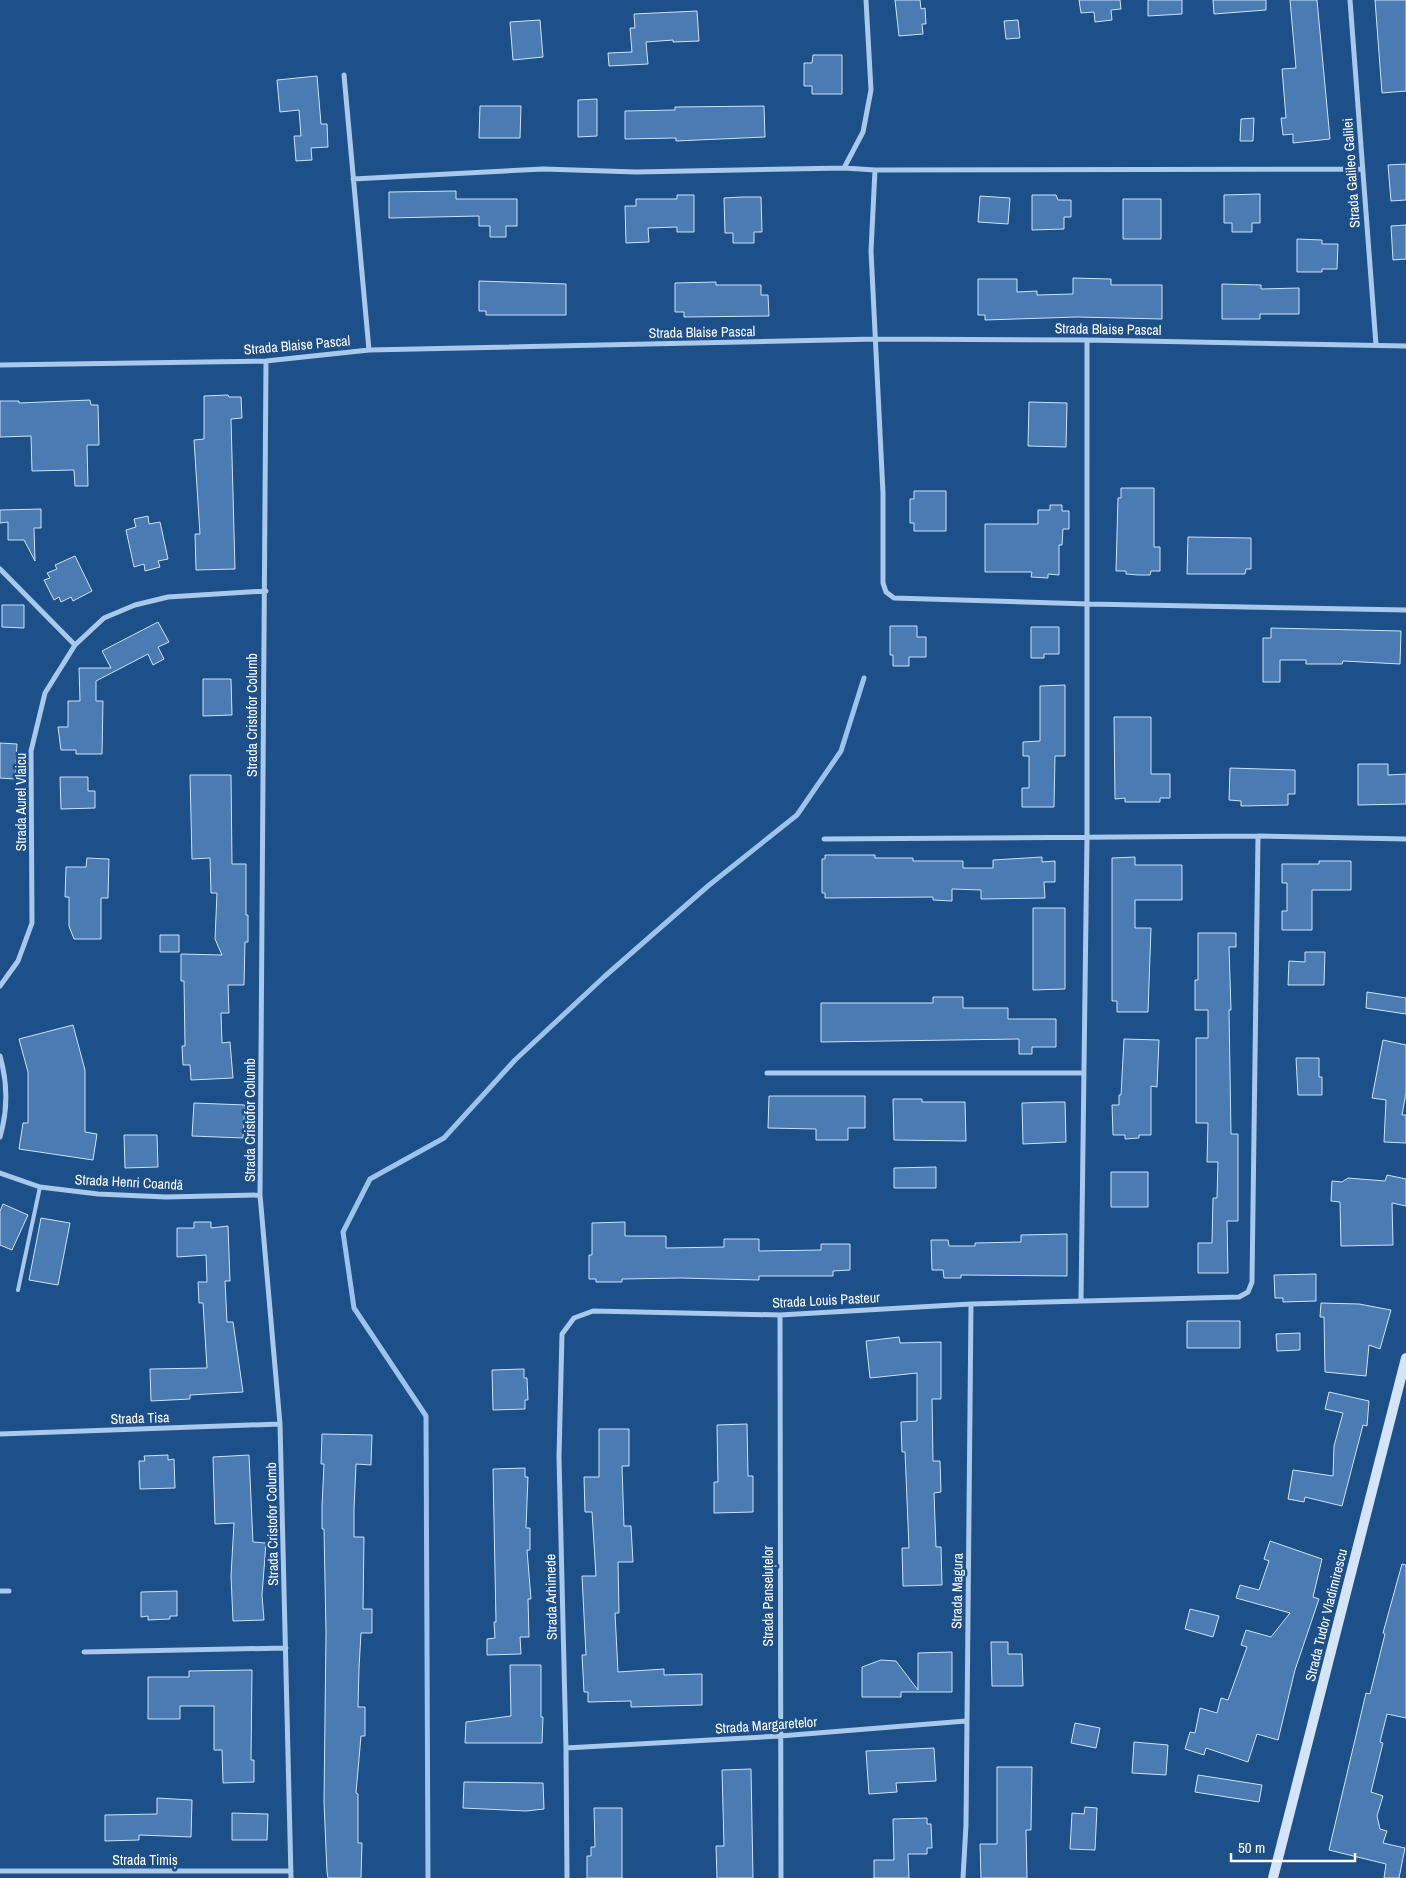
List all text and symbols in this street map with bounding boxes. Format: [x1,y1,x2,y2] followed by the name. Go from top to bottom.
[1338,118,1364,228] street label: Strada Galileo Galilei
[1055,319,1161,339] street label: Strada Blaise Pascal
[649,322,755,342] street label: Strada Blaise Pascal
[243,331,351,359] street label: Strada Blaise Pascal
[243,653,261,777] street label: Strada Cristofor Columb
[12,753,30,851] street label: Strada Aurel Vlaicu
[241,1058,259,1182] street label: Strada Cristofor Columb
[74,1170,184,1194] street label: Strada Henri Coandă
[772,1288,881,1312] street label: Strada Louis Pasteur
[110,1408,170,1428] street label: Strada Tisa
[262,1462,282,1586] street label: Strada Cristofor Columb
[759,1545,777,1646] street label: Strada Panseluțelor
[1301,1547,1351,1683] street label: Strada Tudor Vladimirescu
[947,1552,967,1629] street label: Strada Magura
[541,1554,561,1640] street label: Strada Arhimede
[714,1712,818,1738] street label: Strada Margaretelor
[1231,1830,1355,1862] scale bar
[1238,1837,1265,1858] text: 50 m
[112,1851,178,1869] street label: Strada Timiș

